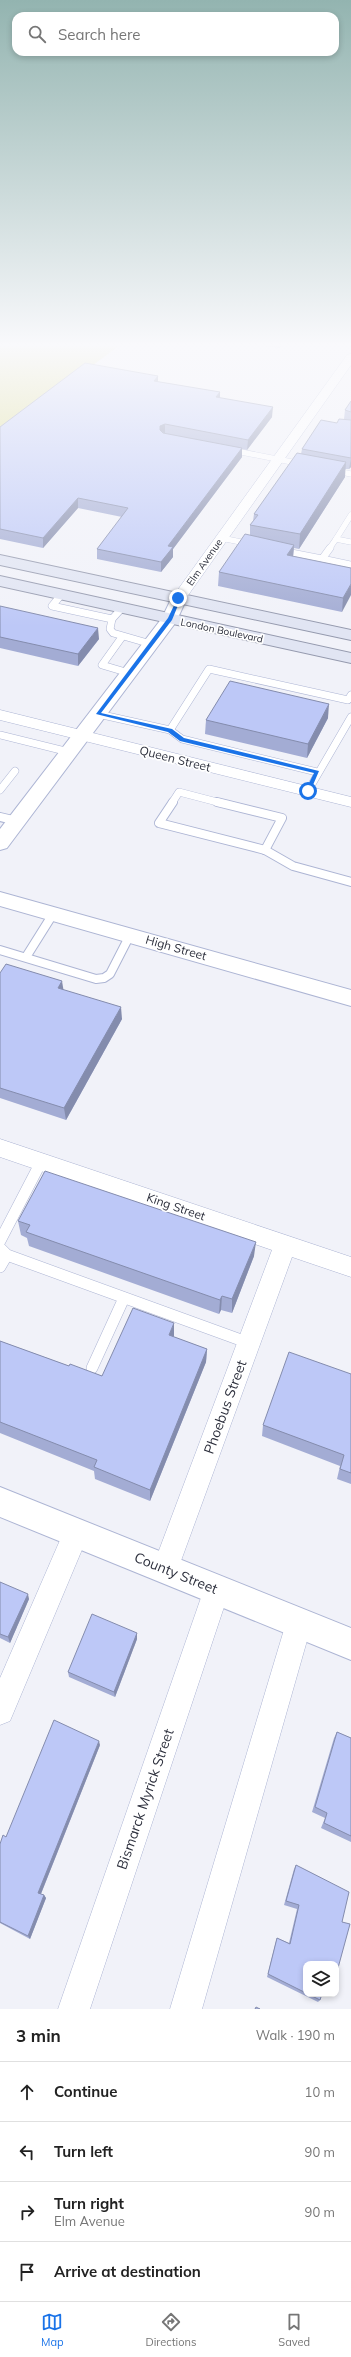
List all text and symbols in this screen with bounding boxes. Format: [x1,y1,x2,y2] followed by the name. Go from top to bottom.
[12,12,339,56] search box
[26,23,48,45] icon: search
[58,25,140,44] text: Search here
[183,536,225,588] street label: Elm Avenue
[169,589,187,607] route end
[179,615,264,646] street label: London Boulevard
[138,742,212,775] street label: Queen Street
[299,782,317,800] route start
[144,932,208,963] street label: High Street
[145,1189,207,1224] street label: King Street
[200,1357,250,1456] street label: Phoebus Street
[132,1548,220,1598] street label: County Street
[112,1726,178,1872] street label: Bismarck Myrick Street
[303,1961,339,1997] map controls
[303,1961,339,1997] button: layers
[16,2025,61,2046] text: 3 min
[256,2027,335,2043] text: Walk · 190 m
[16,2081,38,2103] icon: ahead
[54,2082,117,2101] text: Continue
[305,2084,335,2100] text: 10 m
[16,2141,38,2163] icon: left
[54,2142,113,2161] text: Turn left
[305,2144,335,2160] text: 90 m
[54,2194,124,2213] text: Turn right
[16,2201,38,2223] icon: right
[305,2204,335,2220] text: 90 m
[54,2213,125,2229] text: Elm Avenue
[16,2261,38,2283] icon: arrive
[54,2262,201,2281] text: Arrive at destination
[41,2311,64,2349] tab: Map
[146,2311,196,2349] tab: Directions
[278,2311,310,2349] tab: Saved

